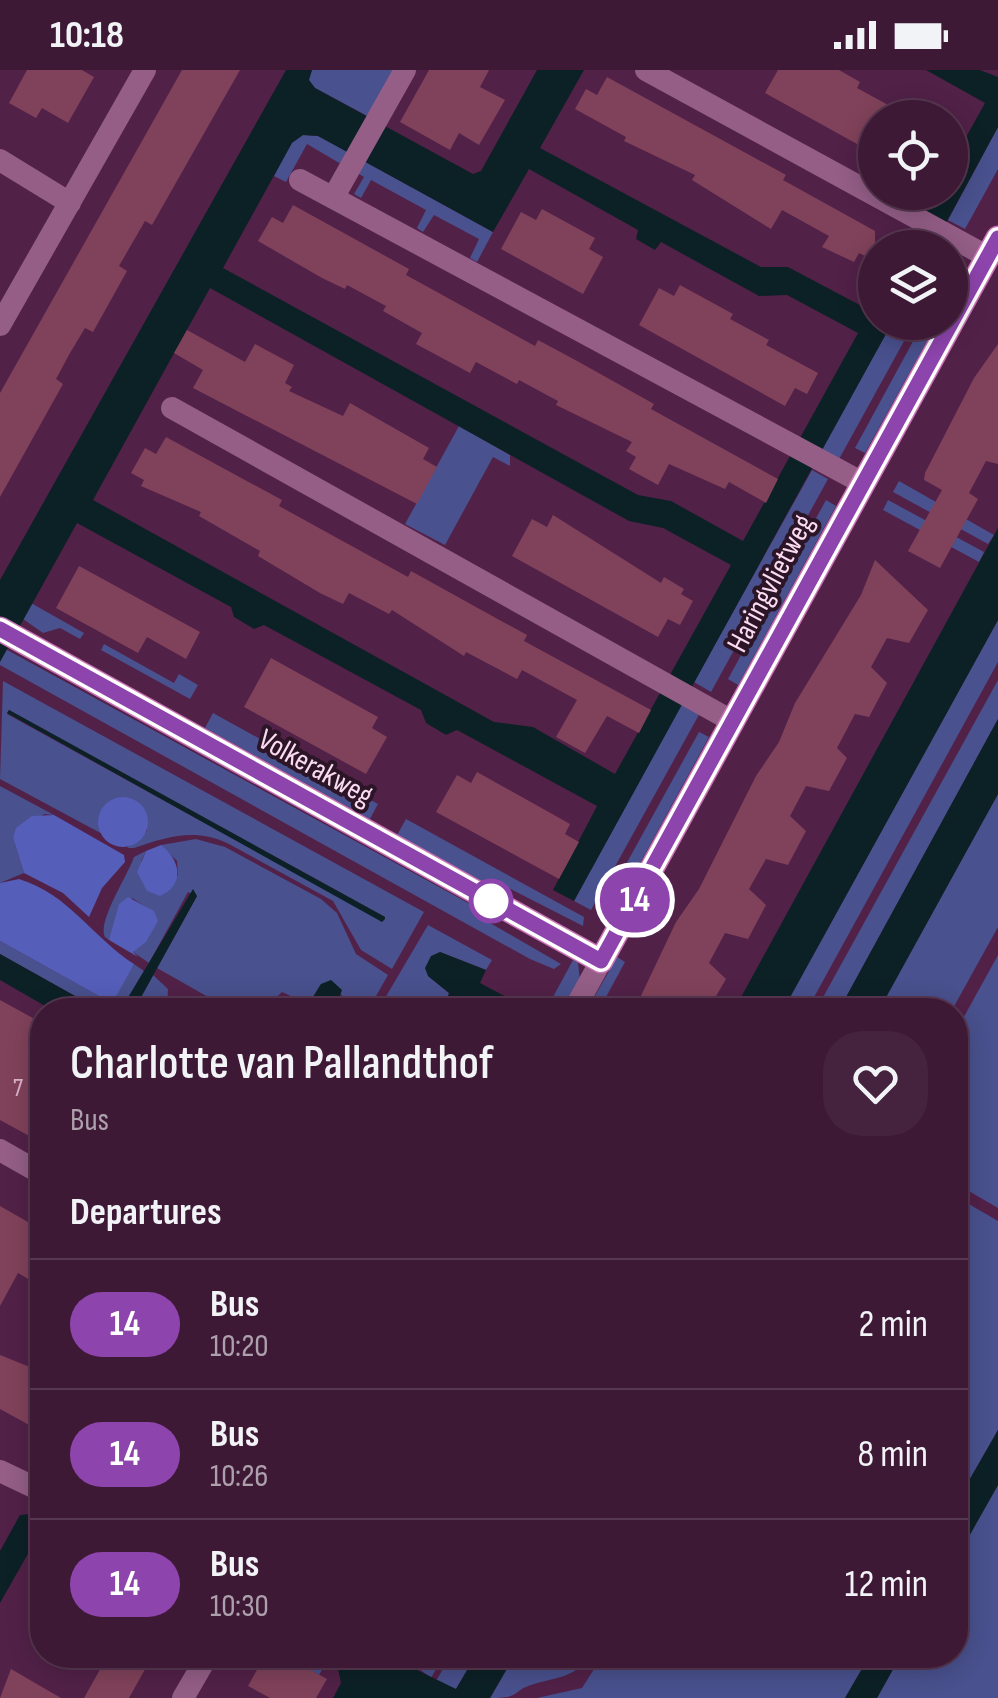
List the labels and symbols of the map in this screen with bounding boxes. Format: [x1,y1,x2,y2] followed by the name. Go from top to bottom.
[720,509,822,658] street label: Haringvlietweg
[252,722,379,814] street label: Volkerakweg
[590,868,680,932] line badge: 14
[470,880,512,922] unlabelled marker
[13,1073,23,1104] house number: 7

